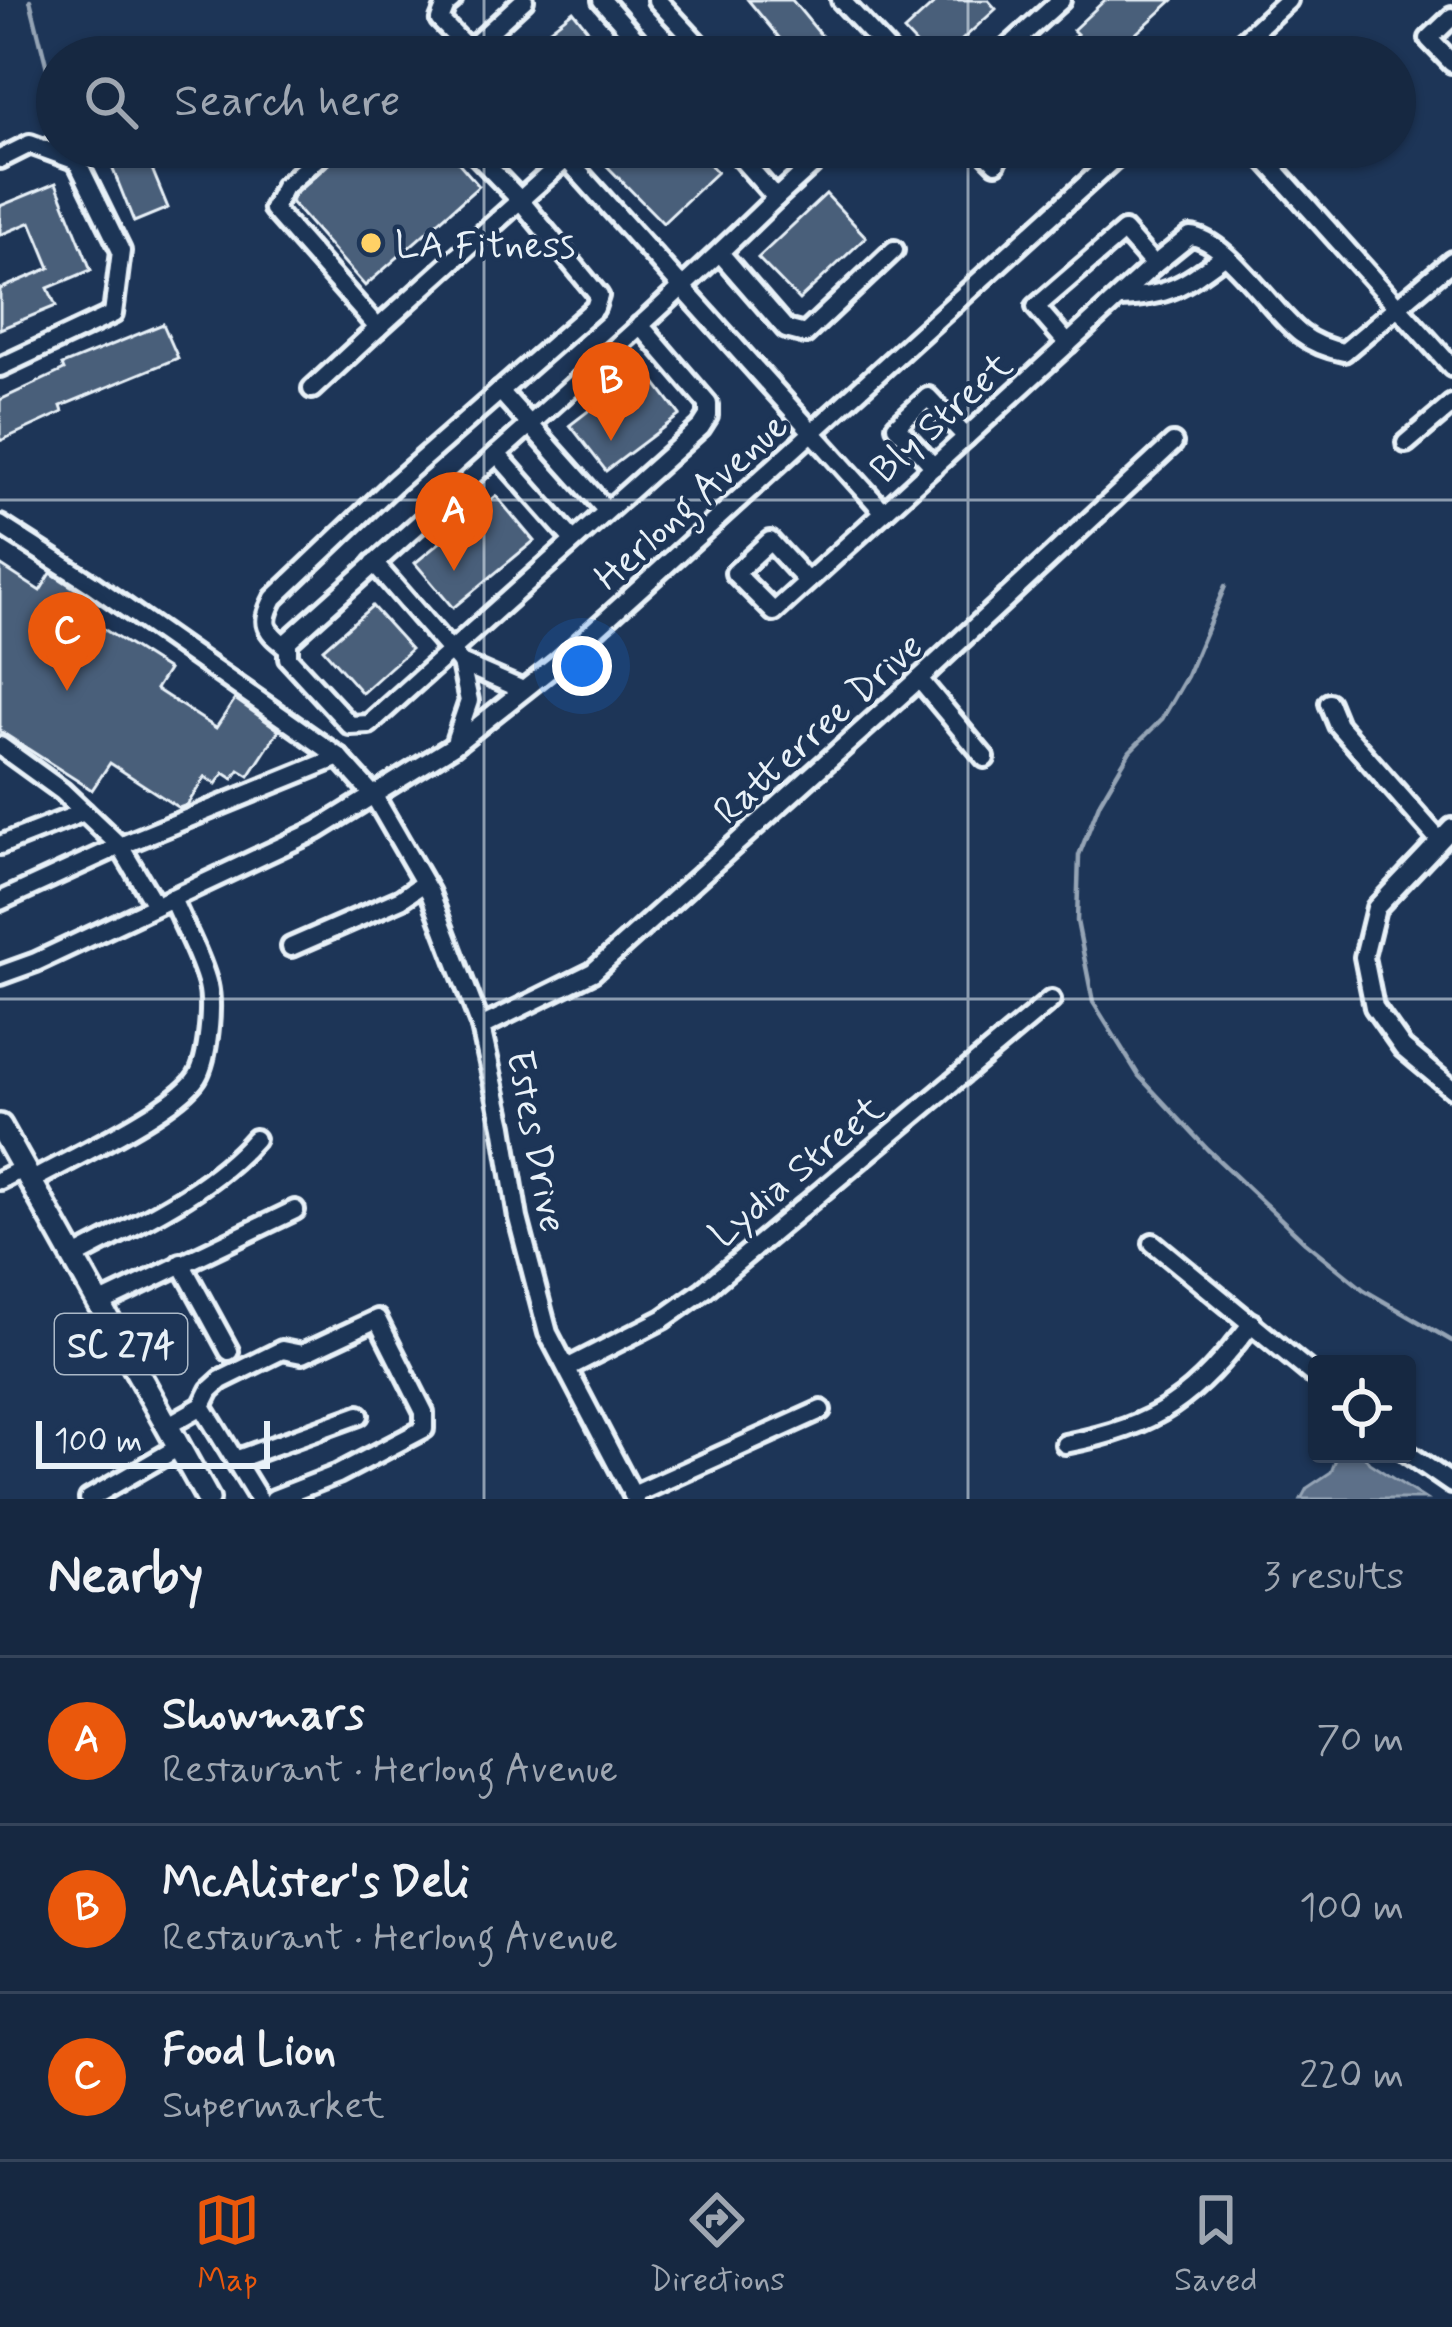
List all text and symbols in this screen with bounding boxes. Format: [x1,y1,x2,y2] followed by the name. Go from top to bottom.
[36,36,1416,168] search box
[78,69,144,135] icon: search
[174,73,401,132] text: Search here
[395,221,575,272] place label: LA Fitness
[358,230,384,256] marker: LA Fitness
[860,341,1024,496] street label: Bly Street
[572,342,650,441] pin: B
[584,402,802,606] street label: Herlong Avenue
[415,472,493,571] pin: A
[28,592,106,691] pin: C
[704,622,935,837] street label: Ratterree Drive
[552,636,612,696] your location
[492,1046,577,1237] street label: Estes Drive
[699,1085,895,1261] street label: Lydia Street
[55,1314,187,1374] road number: SC 274
[1308,1355,1416,1463] map controls
[1308,1355,1416,1463] button: locate
[36,1415,270,1468] scale bar
[54,1420,143,1464] text: 100 m
[48,1544,203,1610] text: Nearby
[1263,1552,1404,1603] text: 3 results
[162,1686,364,1745] text: Showmars
[74,1715,100,1766] text: A
[1316,1715,1404,1766] text: 70 m
[162,1745,618,1796] text: Restaurant · Herlong Avenue
[162,1854,469,1913] text: McAlister's Deli
[75,1883,99,1934] text: B
[1299,1883,1404,1934] text: 100 m
[162,1913,618,1964] text: Restaurant · Herlong Avenue
[162,2022,336,2081] text: Food Lion
[73,2051,101,2102] text: C
[1299,2051,1404,2102] text: 220 m
[162,2081,385,2132] text: Supermarket
[194,2187,260,2303] tab: Map
[649,2187,785,2303] tab: Directions
[1174,2187,1258,2303] tab: Saved

